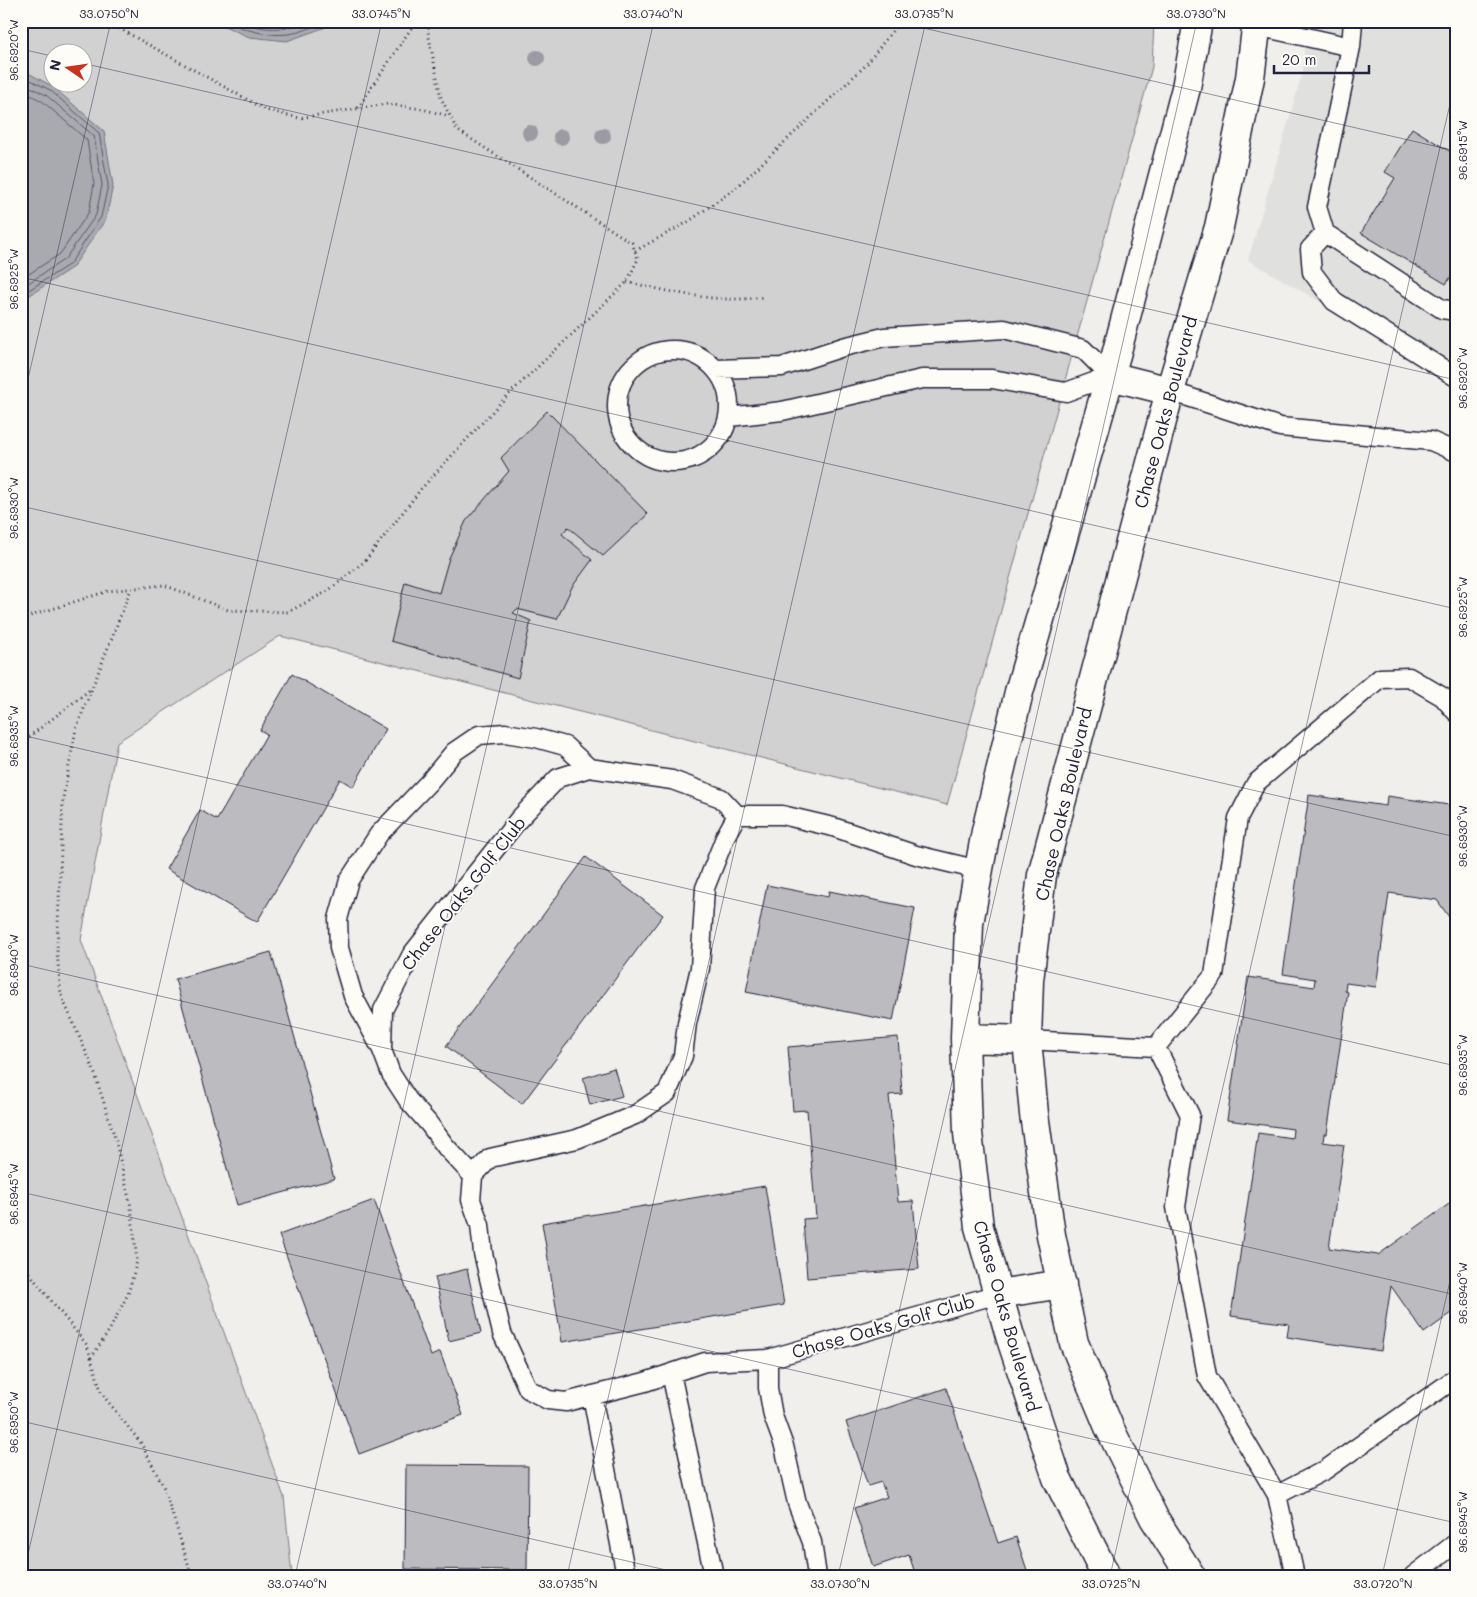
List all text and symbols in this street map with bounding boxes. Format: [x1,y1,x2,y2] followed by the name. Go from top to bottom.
[79,5,139,21] text: 33.0750°N
[351,5,411,21] text: 33.0745°N
[623,5,683,21] text: 33.0740°N
[894,5,954,21] text: 33.0735°N
[1166,5,1226,21] text: 33.0730°N
[5,19,21,81] text: 96.6920°W
[42,42,92,92] north arrow
[1274,42,1370,74] scale bar
[1282,49,1316,69] text: 20 m
[44,58,65,72] text: N
[1454,120,1470,180] text: 96.6915°W
[5,248,21,310] text: 96.6925°W
[1128,313,1202,511] street label: Chase Oaks Boulevard
[1454,347,1470,409] text: 96.6920°W
[5,477,21,539] text: 96.6930°W
[1454,576,1470,638] text: 96.6925°W
[5,705,21,767] text: 96.6935°W
[1029,705,1097,903] street label: Chase Oaks Boulevard
[1454,805,1470,867] text: 96.6930°W
[395,811,531,975] street label: Chase Oaks Golf Club
[5,934,21,996] text: 96.6940°W
[1454,1034,1470,1096] text: 96.6935°W
[5,1163,21,1225] text: 96.6945°W
[968,1218,1046,1414] street label: Chase Oaks Boulevard
[1454,1262,1470,1324] text: 96.6940°W
[789,1288,977,1364] street label: Chase Oaks Golf Club
[5,1391,21,1453] text: 96.6950°W
[1454,1491,1470,1553] text: 96.6945°W
[267,1575,327,1591] text: 33.0740°N
[538,1575,598,1591] text: 33.0735°N
[810,1575,870,1591] text: 33.0730°N
[1082,1575,1140,1591] text: 33.0725°N
[1353,1575,1413,1591] text: 33.0720°N

